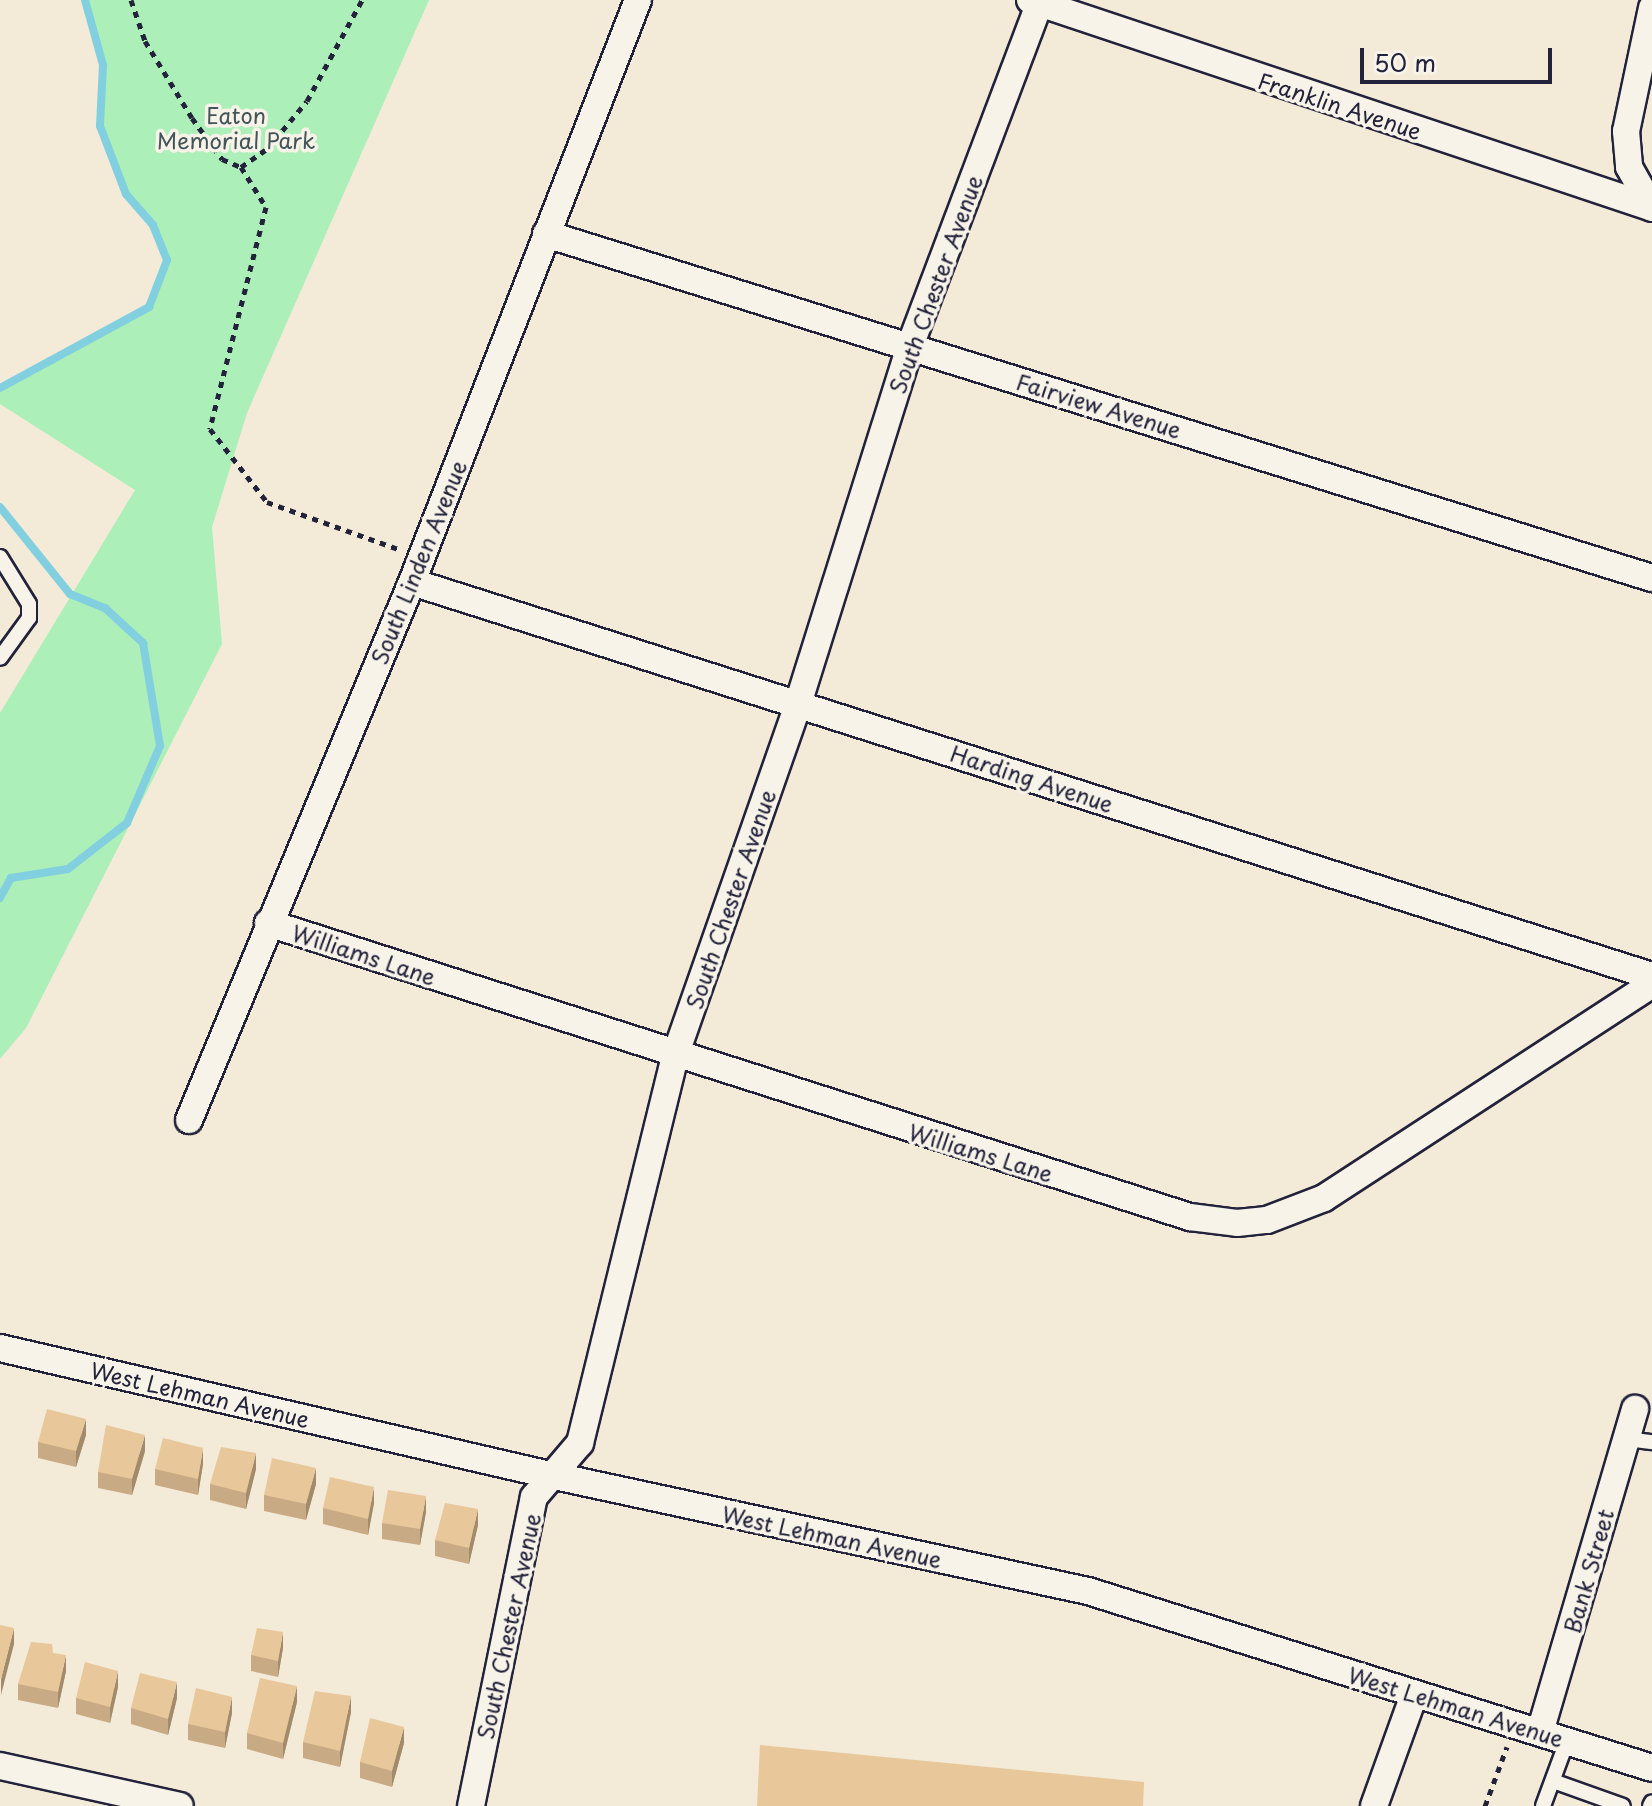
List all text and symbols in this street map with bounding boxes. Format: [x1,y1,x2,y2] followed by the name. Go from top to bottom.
[1364,32,1556,82] scale bar
[1374,44,1436,80] text: 50 m
[1255,66,1425,144] street label: Franklin Avenue
[157,101,315,152] park label: Eaton Memorial Park
[883,171,987,397] street label: South Chester Avenue
[1013,367,1185,443] street label: Fairview Avenue
[365,456,471,668] street label: South Linden Avenue
[948,739,1116,817] street label: Harding Avenue
[680,785,780,1013] street label: South Chester Avenue
[289,918,439,990] street label: Williams Lane
[906,1118,1056,1186] street label: Williams Lane
[88,1356,312,1432] street label: West Lehman Avenue
[720,1500,944,1572] street label: West Lehman Avenue
[1558,1506,1618,1636] street label: Bank Street
[471,1510,545,1742] street label: South Chester Avenue
[1345,1661,1567,1751] street label: West Lehman Avenue

